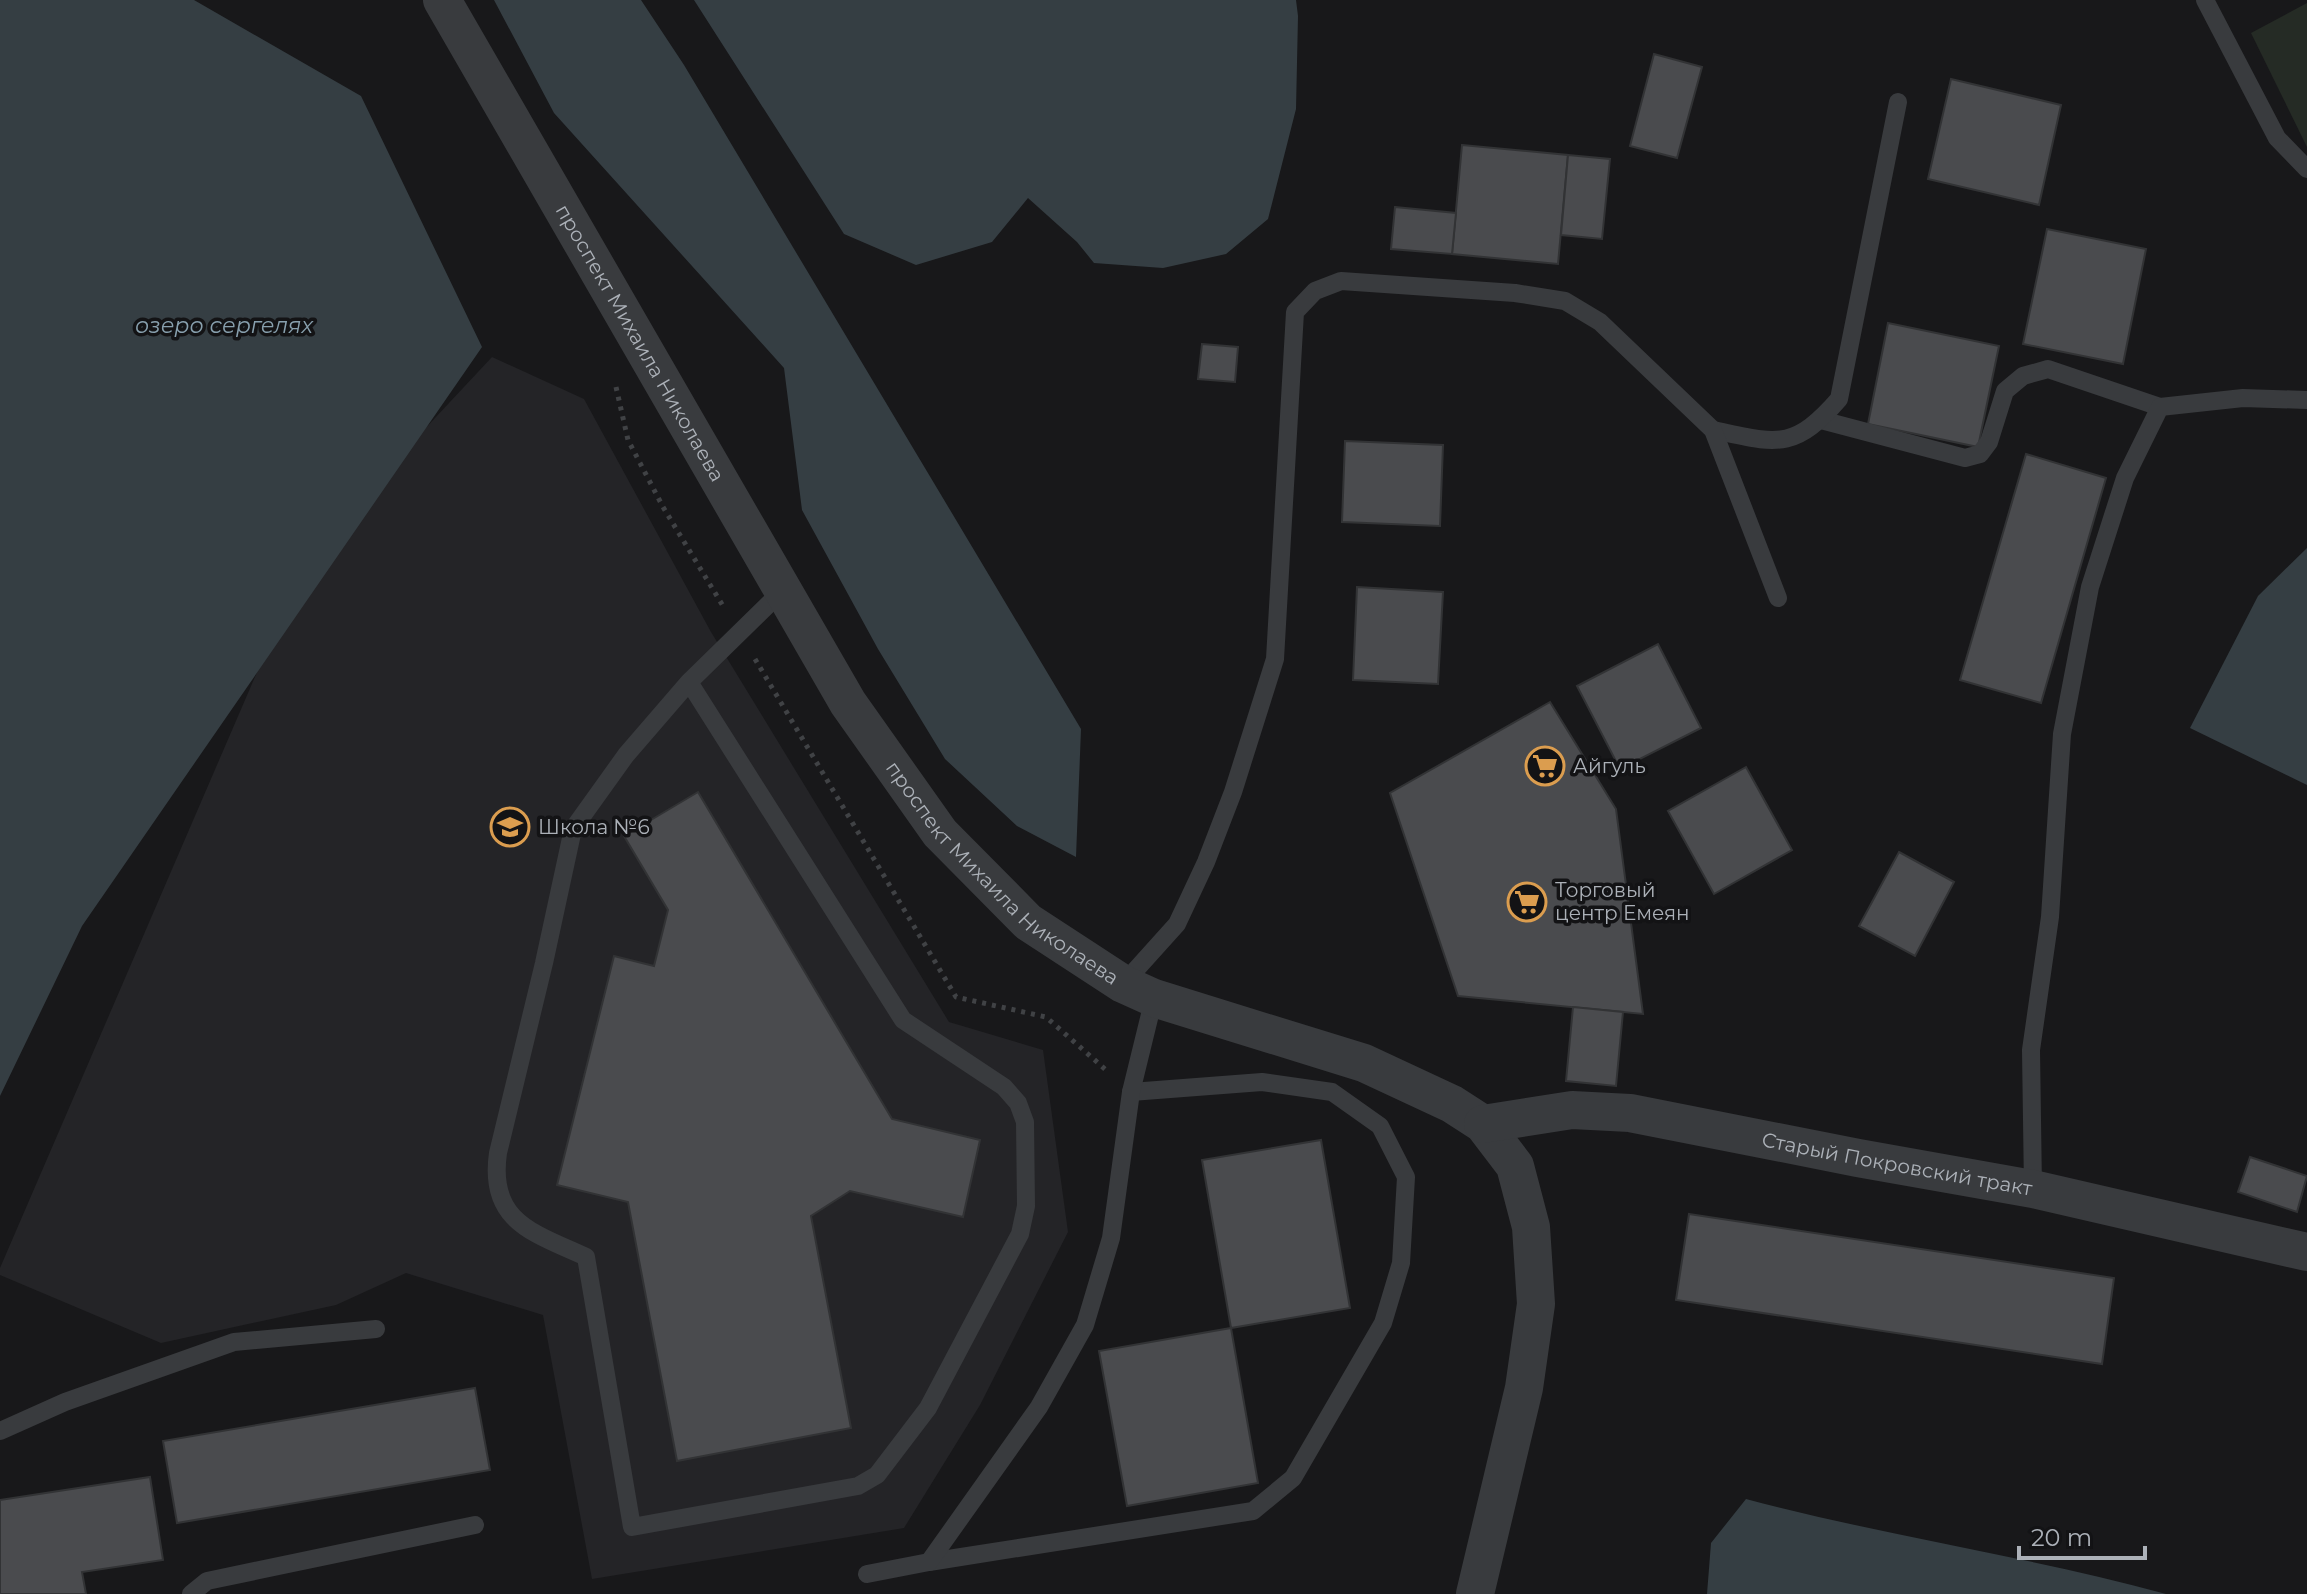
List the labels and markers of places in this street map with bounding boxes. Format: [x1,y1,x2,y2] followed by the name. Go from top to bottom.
[1524,745,1566,787] supermarket icon: Айгуль
[1573,754,1646,778] place label: Айгуль
[489,806,531,848] school or university icon: Школа №6
[538,815,650,839] place label: Школа №6
[1555,878,1690,925] place label: Торговый центр Емеян
[1506,881,1548,923] supermarket icon: Торговый центр Емеян

